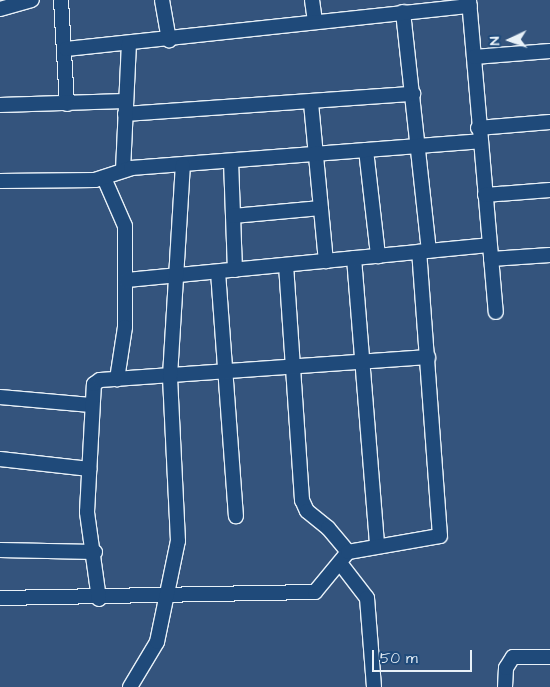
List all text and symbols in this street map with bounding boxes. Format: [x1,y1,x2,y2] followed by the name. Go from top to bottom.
[485,15,535,65] north arrow
[485,36,505,46] text: N
[375,640,475,672] scale bar
[380,648,418,669] text: 50 m

